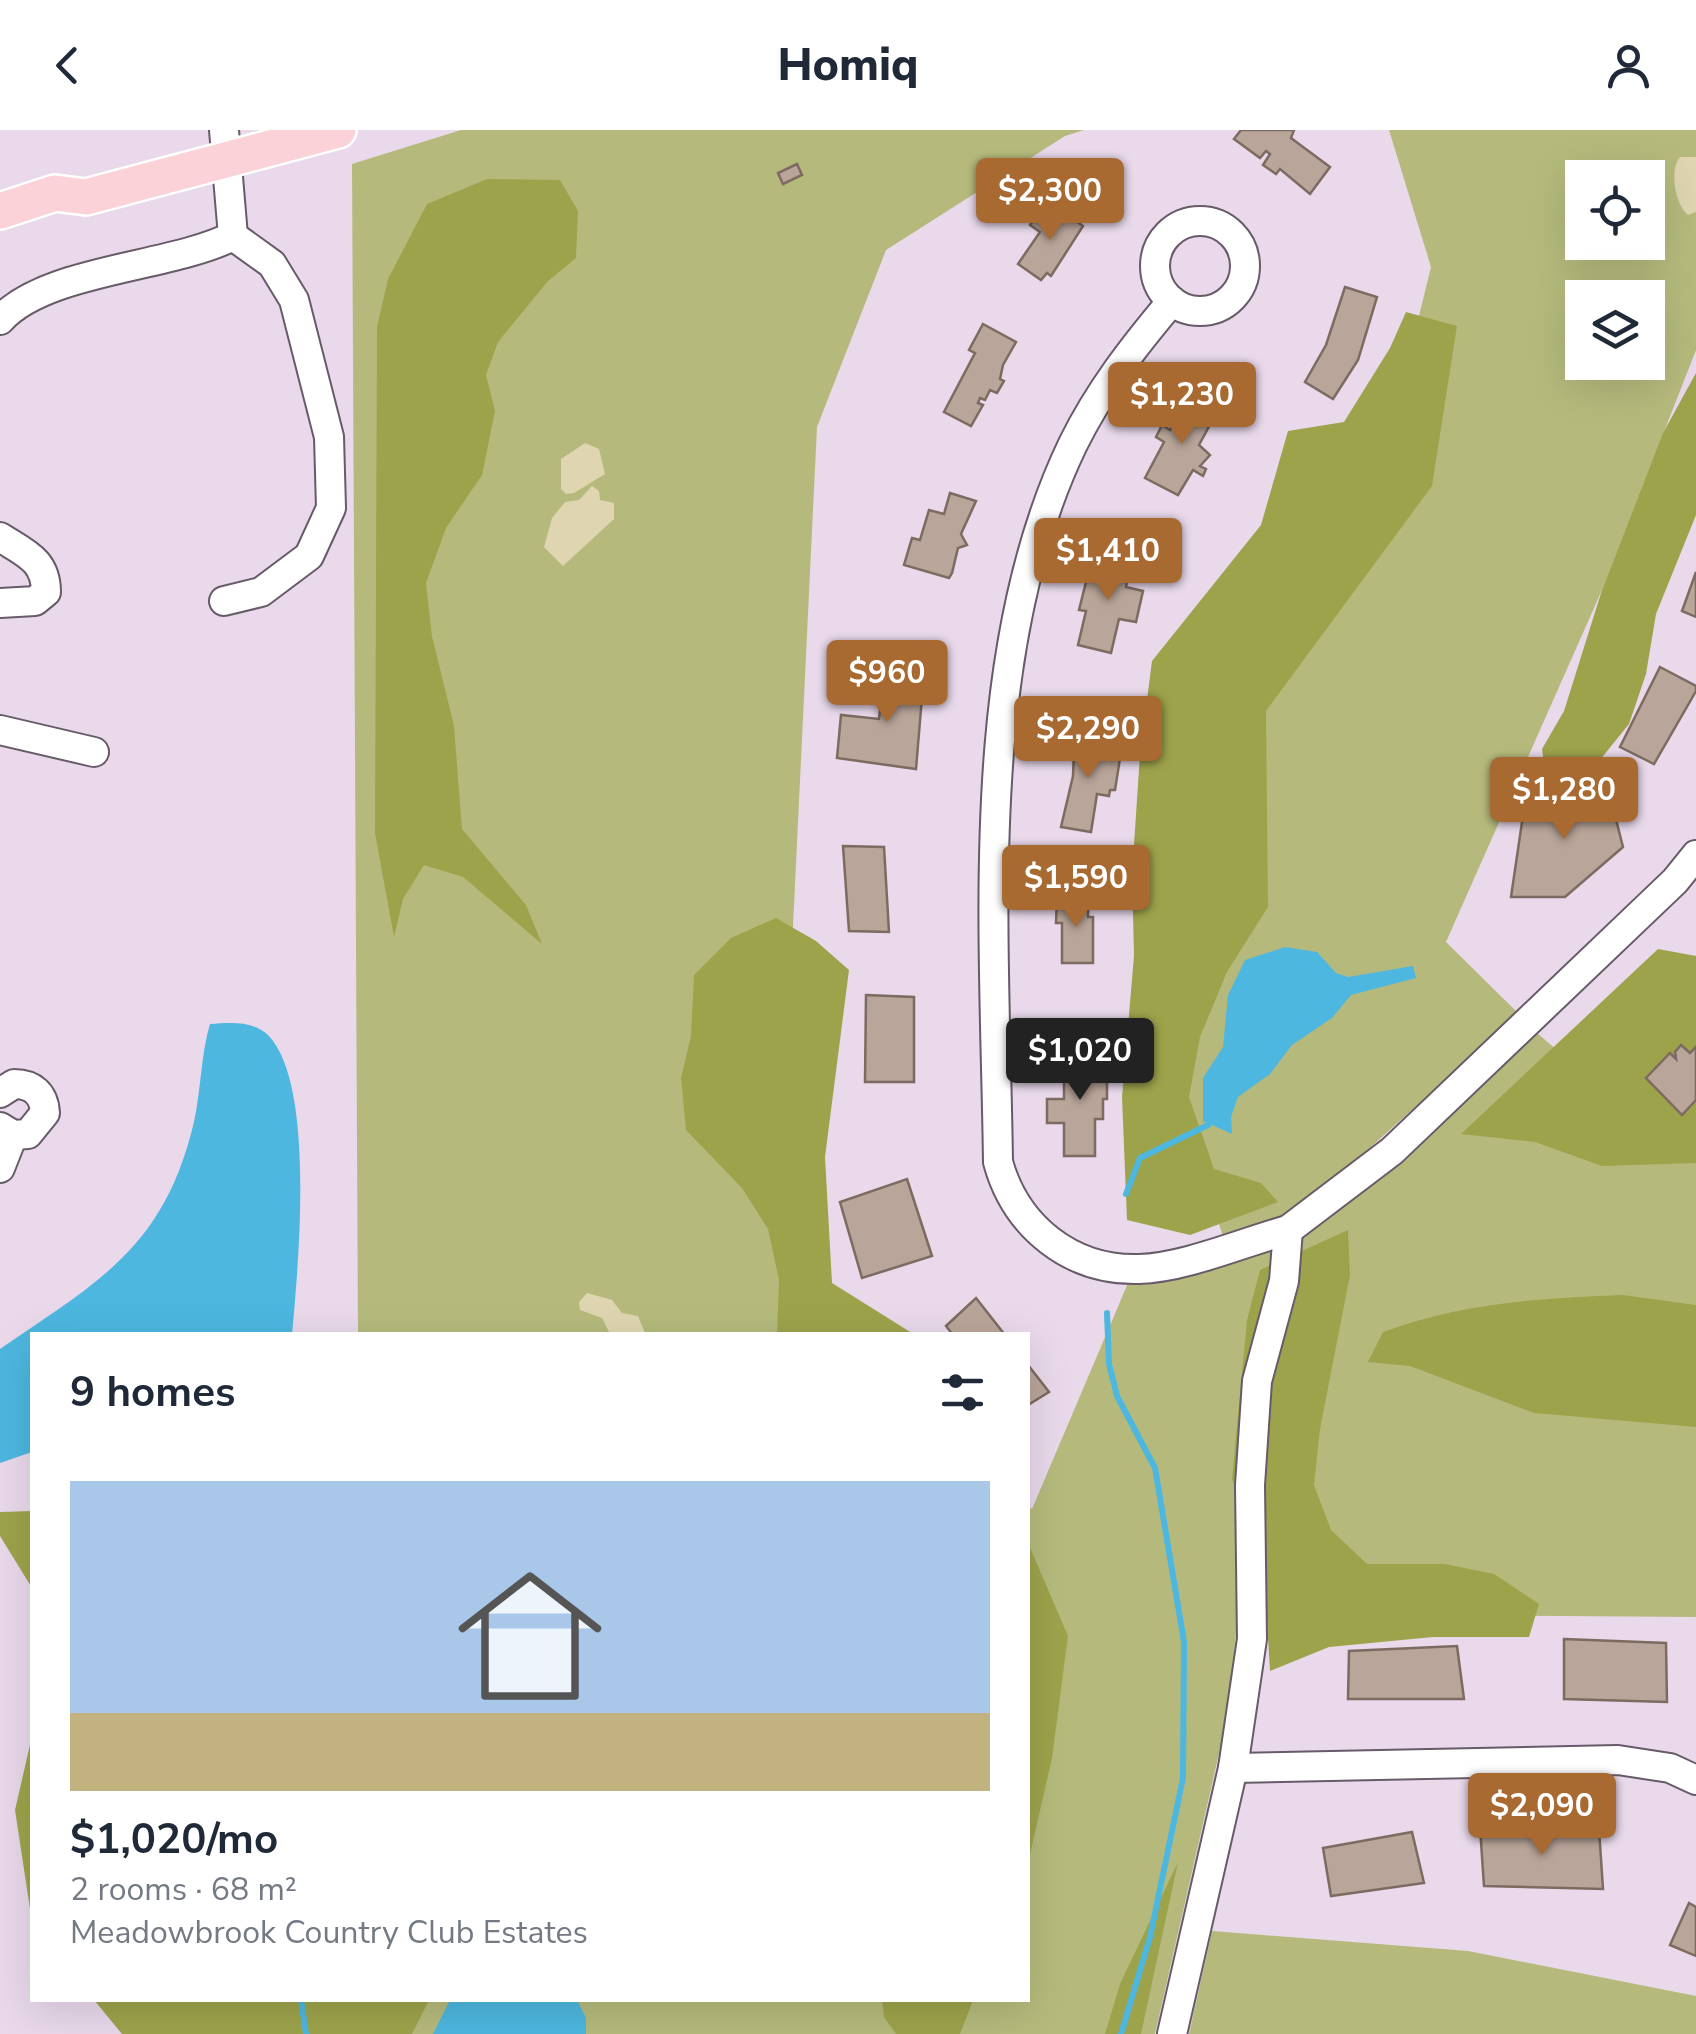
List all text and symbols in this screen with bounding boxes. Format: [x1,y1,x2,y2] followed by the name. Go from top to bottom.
[777,35,919,96] text: Homiq
[40,38,95,93] icon: back
[1601,38,1656,93] icon: person
[969,158,1131,243] pin: $2,300
[1565,160,1665,380] map controls
[1565,160,1665,260] button: locate
[998,169,1102,212] text: $2,300
[1565,280,1665,380] button: layers
[1101,362,1263,447] pin: $1,230
[1130,373,1234,416] text: $1,230
[1027,518,1189,603] pin: $1,410
[1056,529,1160,572] text: $1,410
[828,640,946,725] pin: $960
[849,651,925,694] text: $960
[1007,696,1169,781] pin: $2,290
[1036,707,1140,750] text: $2,290
[1483,757,1645,842] pin: $1,280
[1512,768,1616,811] text: $1,280
[995,845,1157,930] pin: $1,590
[1024,856,1128,899] text: $1,590
[999,1018,1161,1103] pin: $1,020
[1028,1029,1132,1072] text: $1,020
[70,1364,235,1421] text: 9 homes
[935,1365,990,1420] icon: filters
[440,1546,620,1726] icon: home
[1461,1773,1623,1858] pin: $2,090
[1490,1784,1594,1827] text: $2,090
[70,1811,278,1868] text: $1,020/mo
[70,1868,297,1911] text: 2 rooms · 68 m²
[70,1911,588,1954] text: Meadowbrook Country Club Estates

